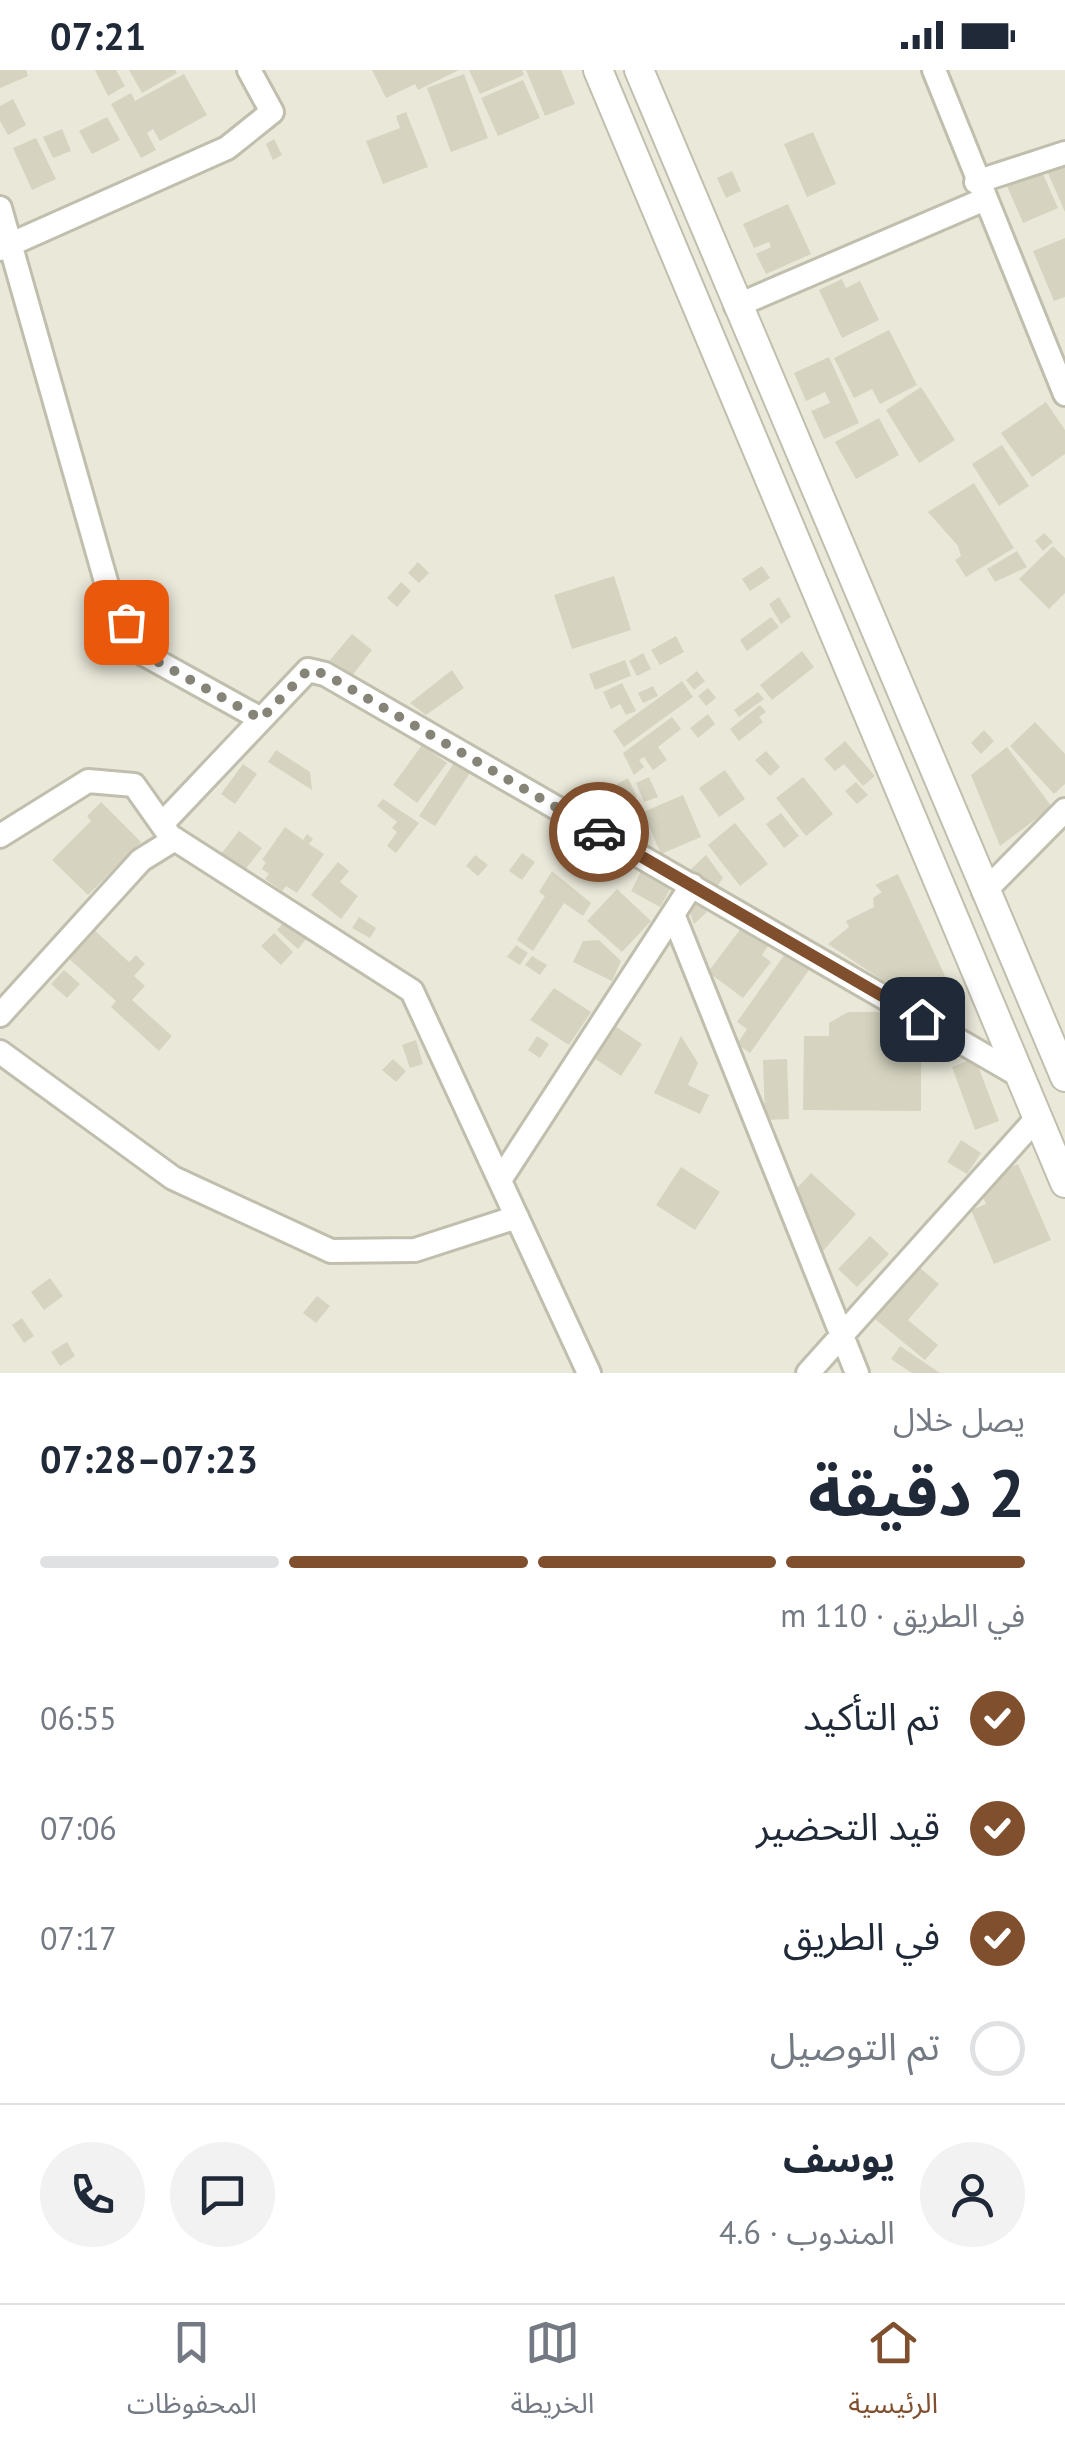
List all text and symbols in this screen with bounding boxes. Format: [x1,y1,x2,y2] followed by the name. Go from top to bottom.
[50,11,146,60] text: 07:21
[84,580,169,665] pin
[99,595,154,650] icon: bag
[549,782,649,882] courier
[572,805,627,860] icon: car
[880,977,965,1062] pin
[895,992,950,1047] icon: home
[893,1398,1025,1440] text: يصل خلال
[40,1434,258,1483] text: 07:23–07:28
[808,1450,1025,1534] text: 2 دقيقة
[780,1594,1025,1636] text: في الطريق · 110 m
[803,1691,940,1740] text: تم التأكيد
[970,1691,1025,1746] icon: check
[40,1697,117,1739] text: 06:55
[756,1801,940,1850] text: قيد التحضير
[970,1801,1025,1856] icon: check
[40,1807,117,1849] text: 07:06
[783,1911,940,1960] text: في الطريق
[970,1911,1025,1966] icon: check
[40,1917,117,1959] text: 07:17
[770,2021,940,2070] text: تم التوصيل
[783,2133,895,2182] text: يوسف
[40,2142,145,2247] button: phone
[170,2142,275,2247] button: chat
[920,2142,1025,2247] button: person
[719,2211,895,2253] text: المندوب · 4.6
[127,2315,257,2434] tab: المحفوظات
[511,2315,594,2434] tab: الخريطة
[848,2315,938,2434] tab: الرئيسية

